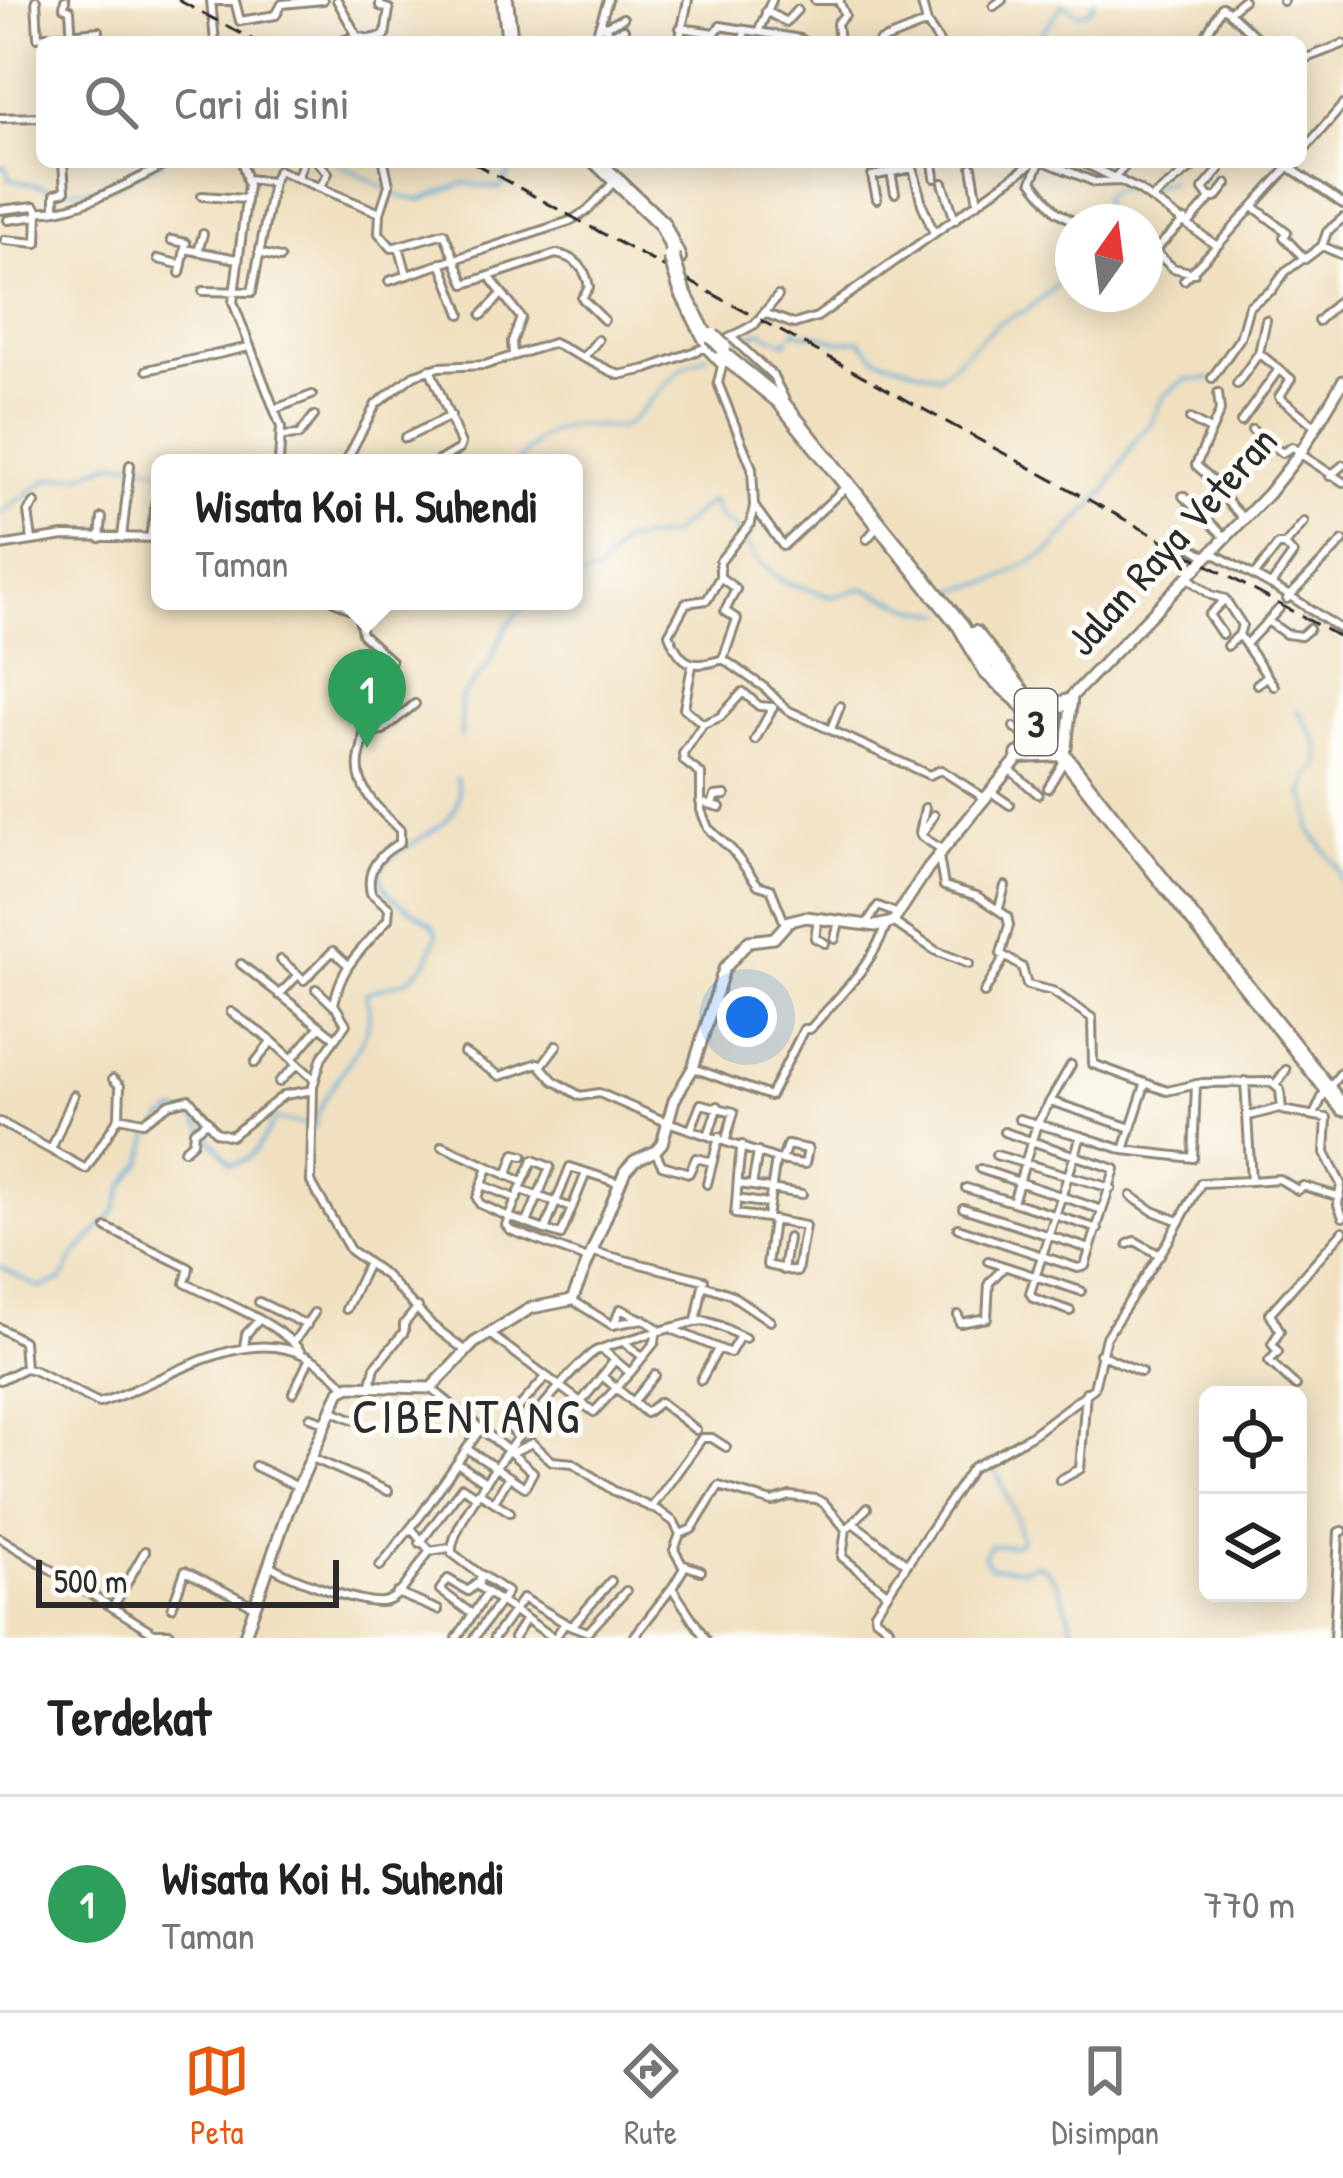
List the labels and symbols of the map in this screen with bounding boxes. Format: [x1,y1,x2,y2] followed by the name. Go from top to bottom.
[1055,204,1163,312] north arrow
[1053,413,1289,667] street label: Jalan Raya Veteran
[328,649,406,748] pin: 1
[1015,689,1057,755] road number: 3
[717,987,777,1047] your location
[352,1383,582,1448] district label: CIBENTANG
[36,1554,339,1607] scale bar

